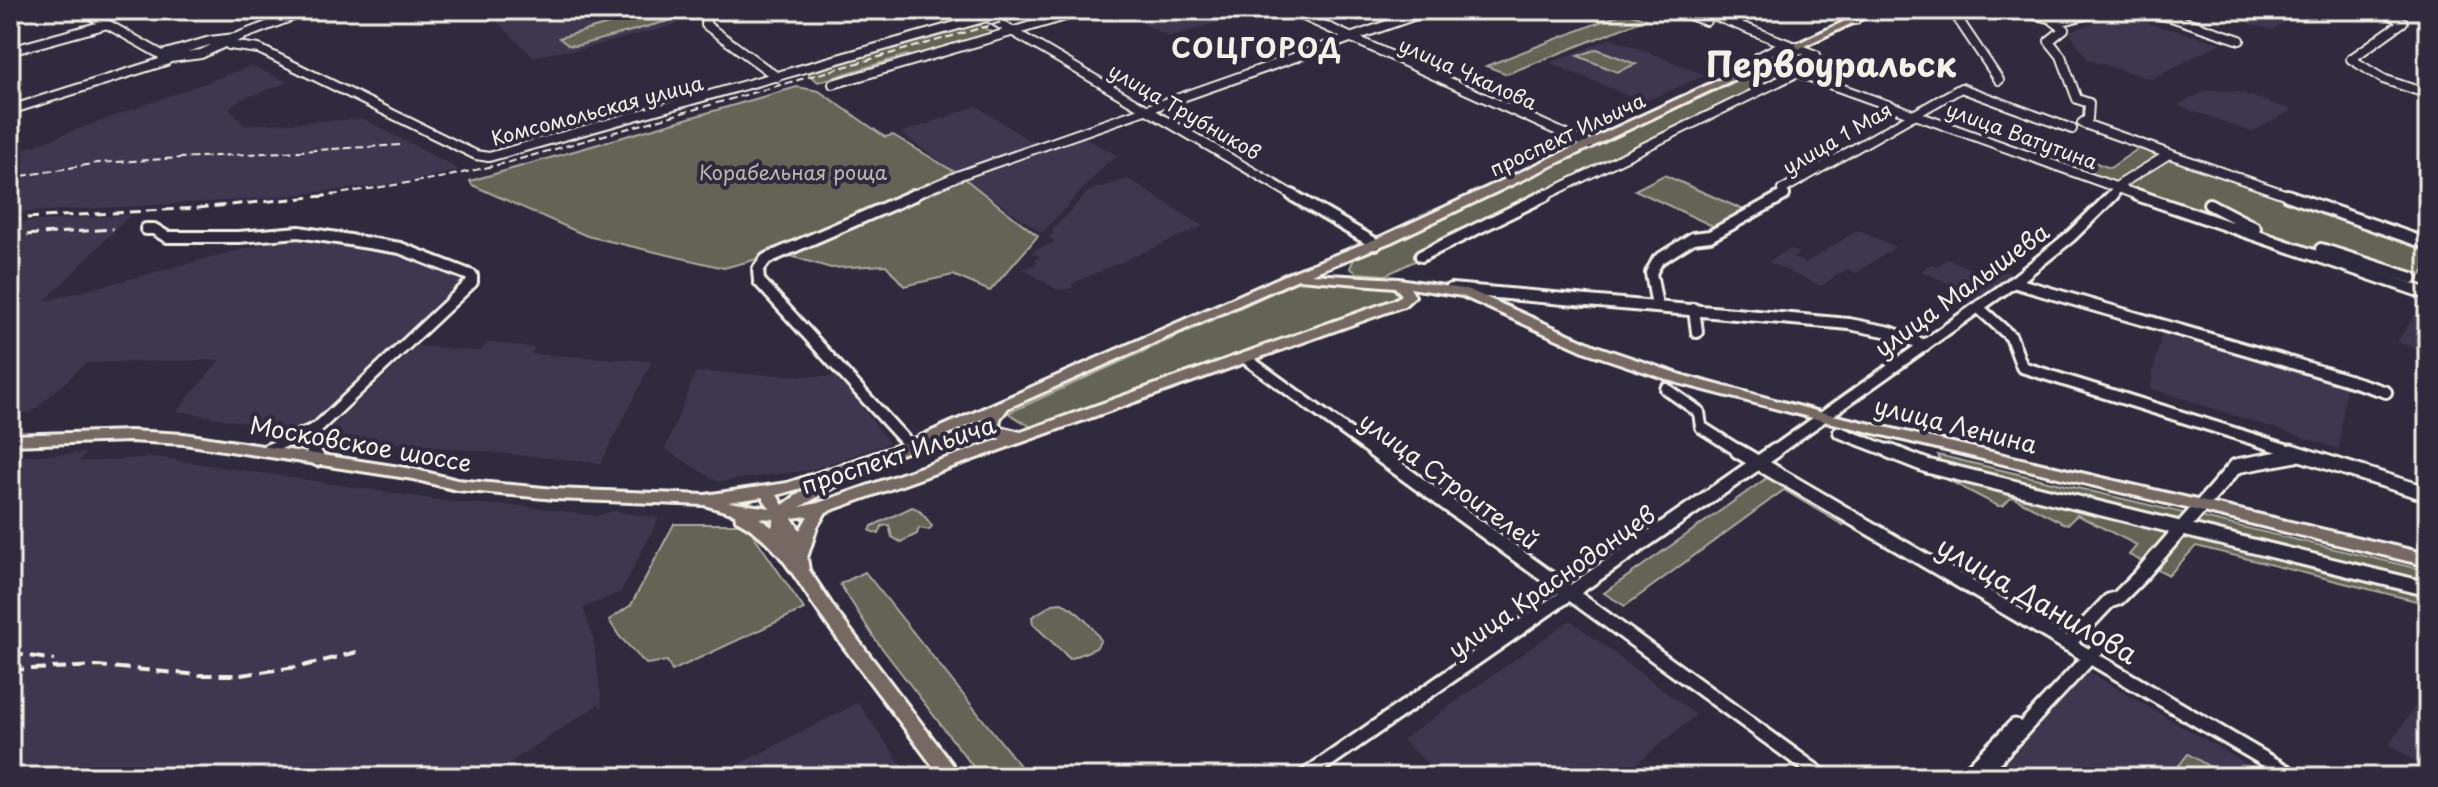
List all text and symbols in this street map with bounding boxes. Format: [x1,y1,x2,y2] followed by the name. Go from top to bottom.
[1171,28,1343,67] district label: СОЦГОРОД
[1394,29,1542,117] street label: улица Чкалова
[1706,37,1956,89] district label: Первоуральск
[1103,55,1267,167] street label: улица Трубников
[488,67,707,153] street label: Комсомольская улица
[1484,85,1650,183] street label: проспект Ильича
[1777,94,1897,182] street label: улица 1 Мая
[1942,94,2102,176] street label: улица Ватутина
[699,157,888,187] park label: Корабельная роща
[1866,213,2056,365] street label: улица Малышева
[1871,386,2041,462] street label: улица Ленина
[1353,402,1547,558] street label: улица Строителей
[247,406,475,480] street label: Московское шоссе
[796,406,1000,502] street label: проспект Ильича
[1440,496,1662,666] street label: улица Краснодонцев
[1929,524,2147,674] street label: улица Данилова

